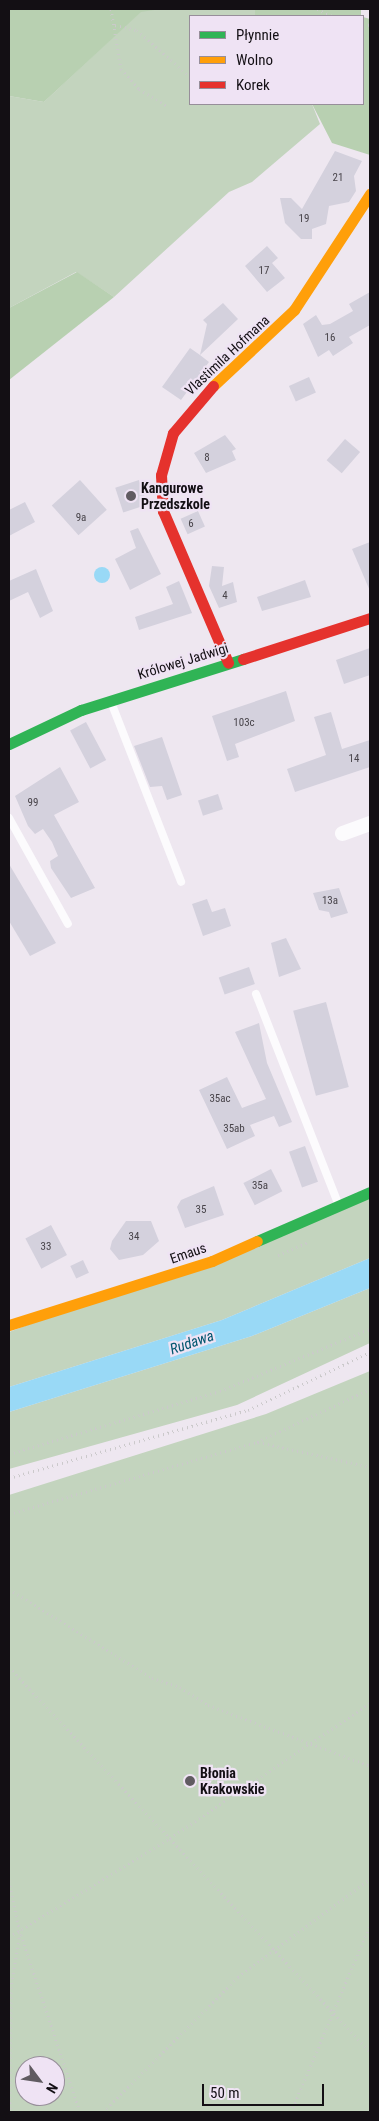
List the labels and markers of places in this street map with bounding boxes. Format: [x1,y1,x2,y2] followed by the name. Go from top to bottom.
[141,480,210,512] place label: Kangurowe Przedszkole
[125,490,137,502] marker: Kangurowe Przedszkole
[200,1765,265,1798] place label: Błonia Krakowskie
[184,1775,196,1787] marker: Błonia Krakowskie

